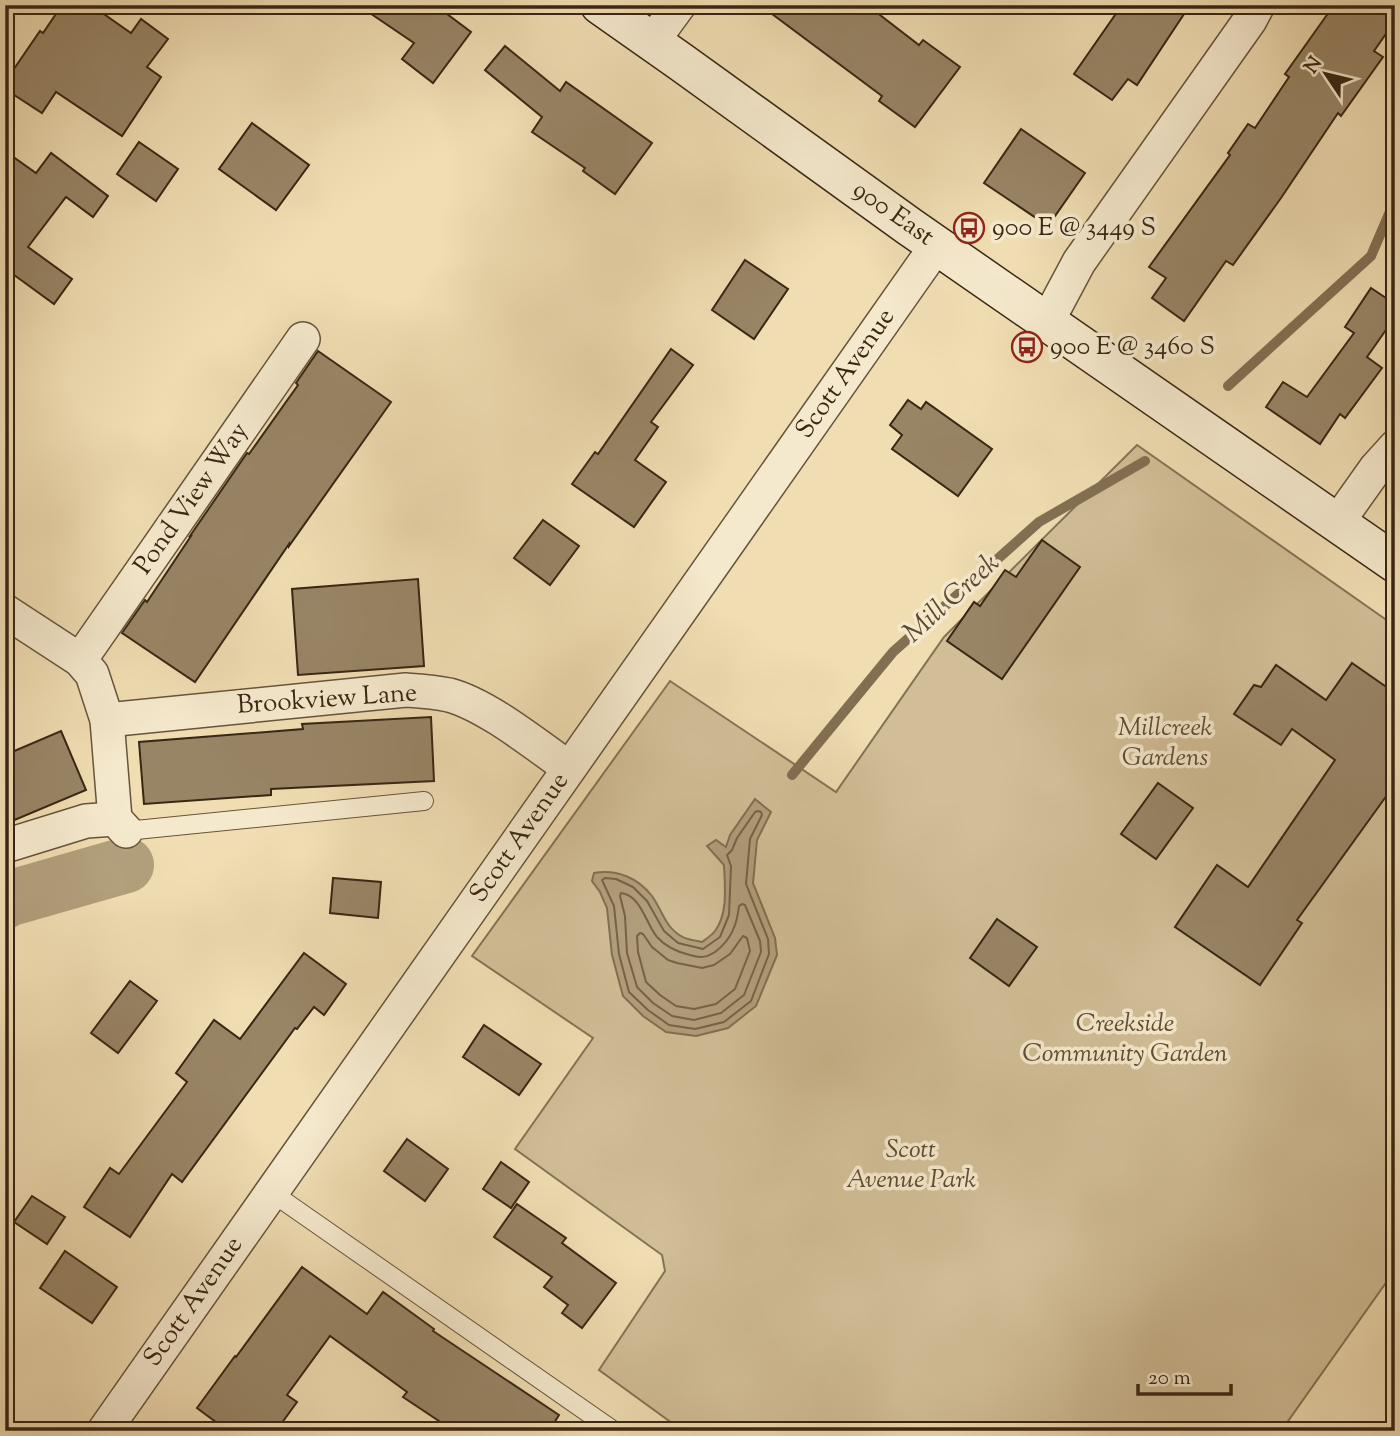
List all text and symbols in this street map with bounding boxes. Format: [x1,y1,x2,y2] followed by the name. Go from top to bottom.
[1292,38,1362,108] north arrow
[1299,52,1330,80] text: N
[845,172,942,256] street label: 900 East
[992,210,1156,247] place label: 900 E @ 3449 S
[952,211,986,245] bus stop icon: 900 E @ 3449 S
[787,301,905,447] street label: Scott Avenue
[1050,329,1215,366] place label: 900 E @ 3460 S
[1010,330,1044,364] bus stop icon: 900 E @ 3460 S
[126,415,258,583] street label: Pond View Way
[895,545,1009,653] water label: Mill Creek
[236,675,418,725] street label: Brookview Lane
[1118,710,1213,777] park label: Millcreek Gardens
[461,765,579,911] street label: Scott Avenue
[1022,1006,1228,1073] park label: Creekside Community Garden
[846,1132,976,1199] park label: Scott Avenue Park
[135,1229,253,1375] street label: Scott Avenue
[1138,1352,1230,1396] scale bar
[1148,1364,1191,1394] text: 20 m

